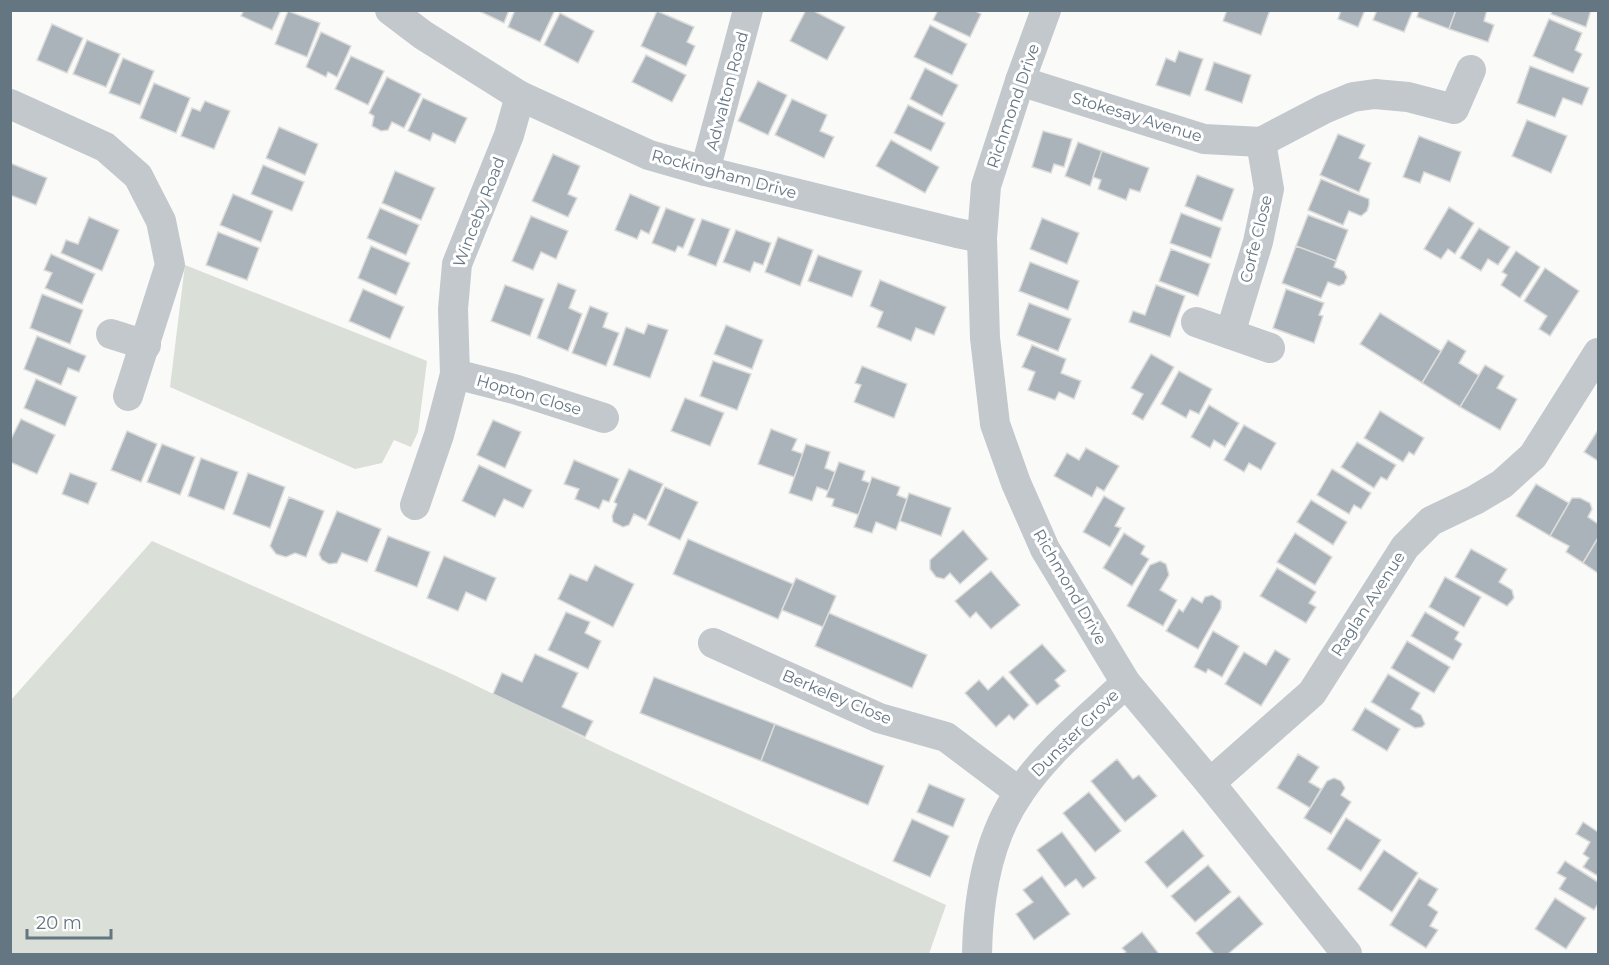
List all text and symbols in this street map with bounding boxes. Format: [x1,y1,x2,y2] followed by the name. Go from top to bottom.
[702,29,752,153] street label: Adwalton Road
[983,41,1043,171] street label: Richmond Drive
[1070,88,1204,146] street label: Stokesay Avenue
[649,145,799,203] street label: Rockingham Drive
[449,154,509,270] street label: Winceby Road
[1236,193,1276,285] street label: Corfe Close
[474,371,584,419] street label: Hopton Close
[1029,526,1111,648] street label: Richmond Drive
[1327,548,1409,660] street label: Raglan Avenue
[780,665,894,729] street label: Berkeley Close
[1027,685,1123,781] street label: Dunster Grove
[27,902,111,940] scale bar
[36,912,82,934] text: 20 m

